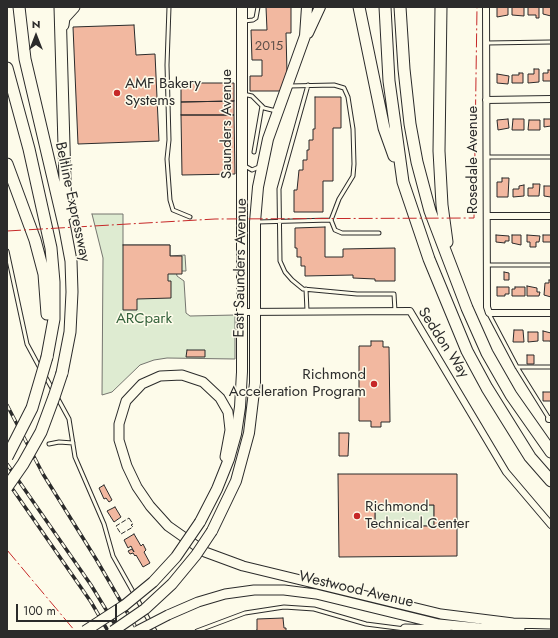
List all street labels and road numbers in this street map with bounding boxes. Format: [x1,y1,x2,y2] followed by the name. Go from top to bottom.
[218,69,236,179] street label: Saunders Avenue
[464,106,482,214] street label: Rosedale Avenue
[50,140,94,264] street label: Beltline Expressway
[231,198,251,338] street label: East Saunders Avenue
[413,304,473,382] street label: Seddon Way
[297,568,415,612] street label: Westwood Avenue

